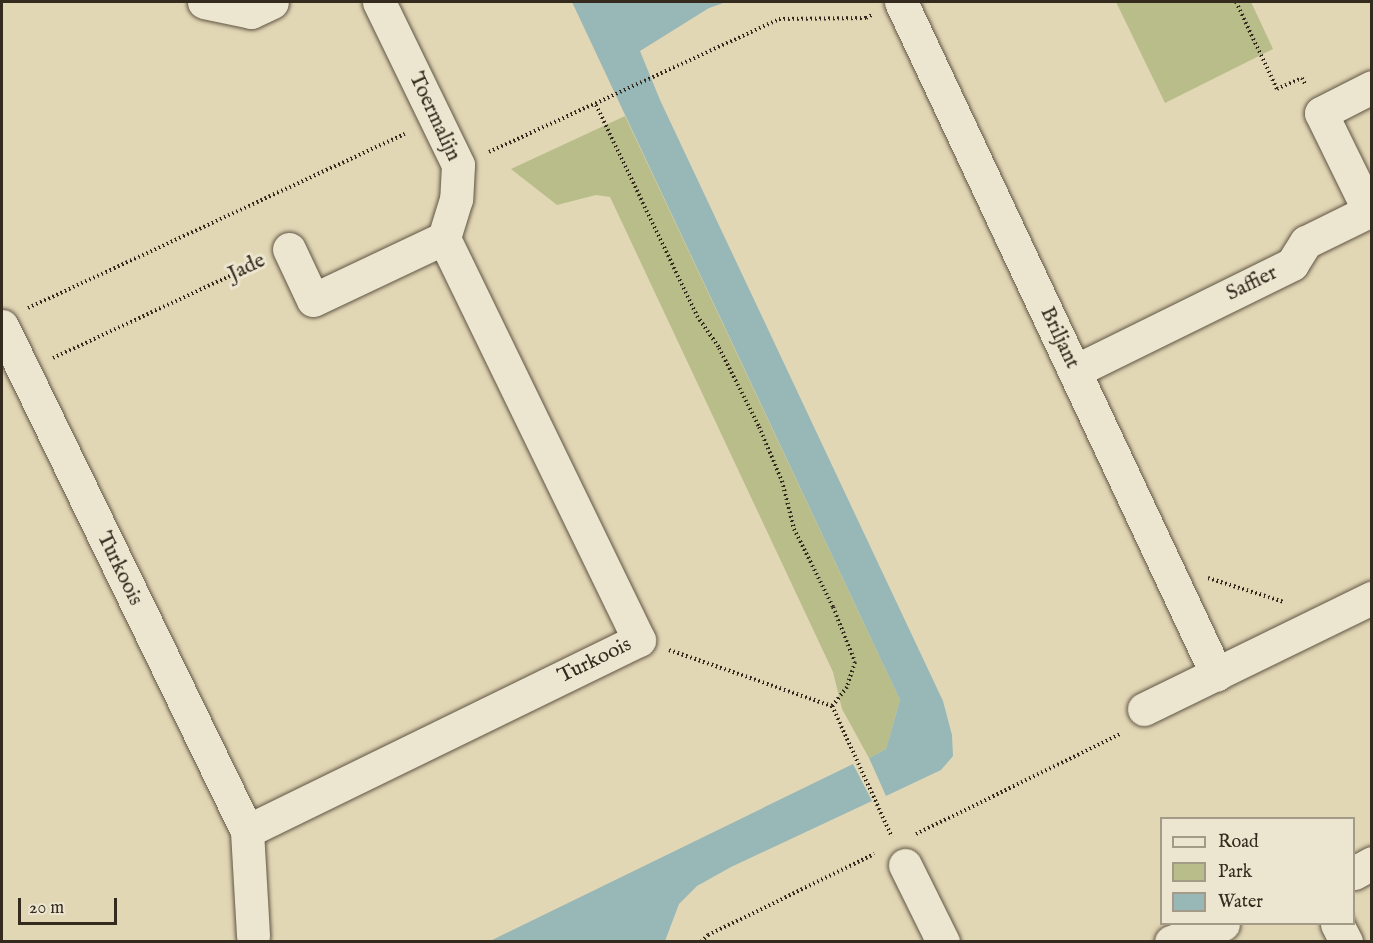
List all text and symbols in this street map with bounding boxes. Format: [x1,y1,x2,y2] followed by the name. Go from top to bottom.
[403,69,465,165] street label: Toermalijn
[224,249,270,287] street label: Jade
[1222,261,1282,307] street label: Saffier
[1034,303,1084,373] street label: Briljant
[90,528,148,610] street label: Turkoois
[554,632,636,690] street label: Turkoois
[1160,817,1355,925] legend
[1218,831,1259,854] text: Road
[1218,861,1252,884] text: Park
[21,886,120,924] scale bar
[1218,891,1263,914] text: Water
[29,897,64,920] text: 20 m

